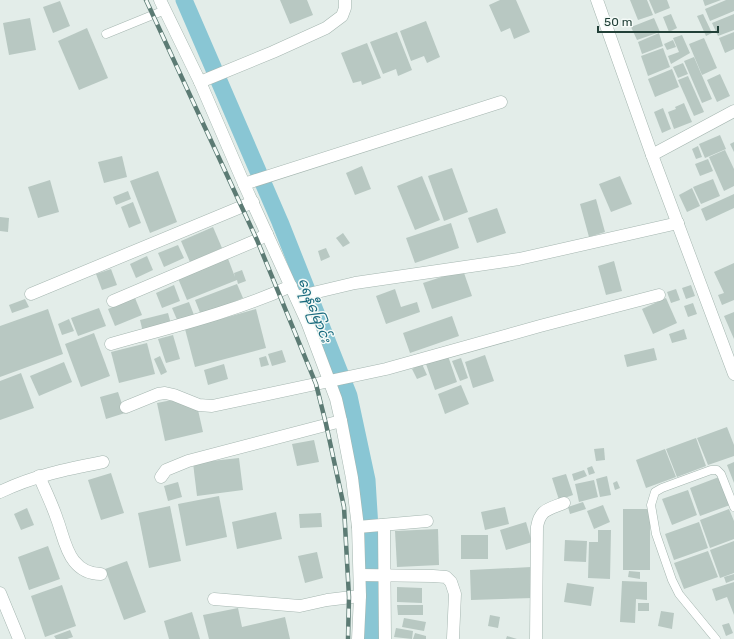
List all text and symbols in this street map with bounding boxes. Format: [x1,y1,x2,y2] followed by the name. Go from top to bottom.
[598,8,718,34] scale bar
[604,15,632,29] text: 50 m
[292,275,337,347] water label: ရေနီမြောင်း

